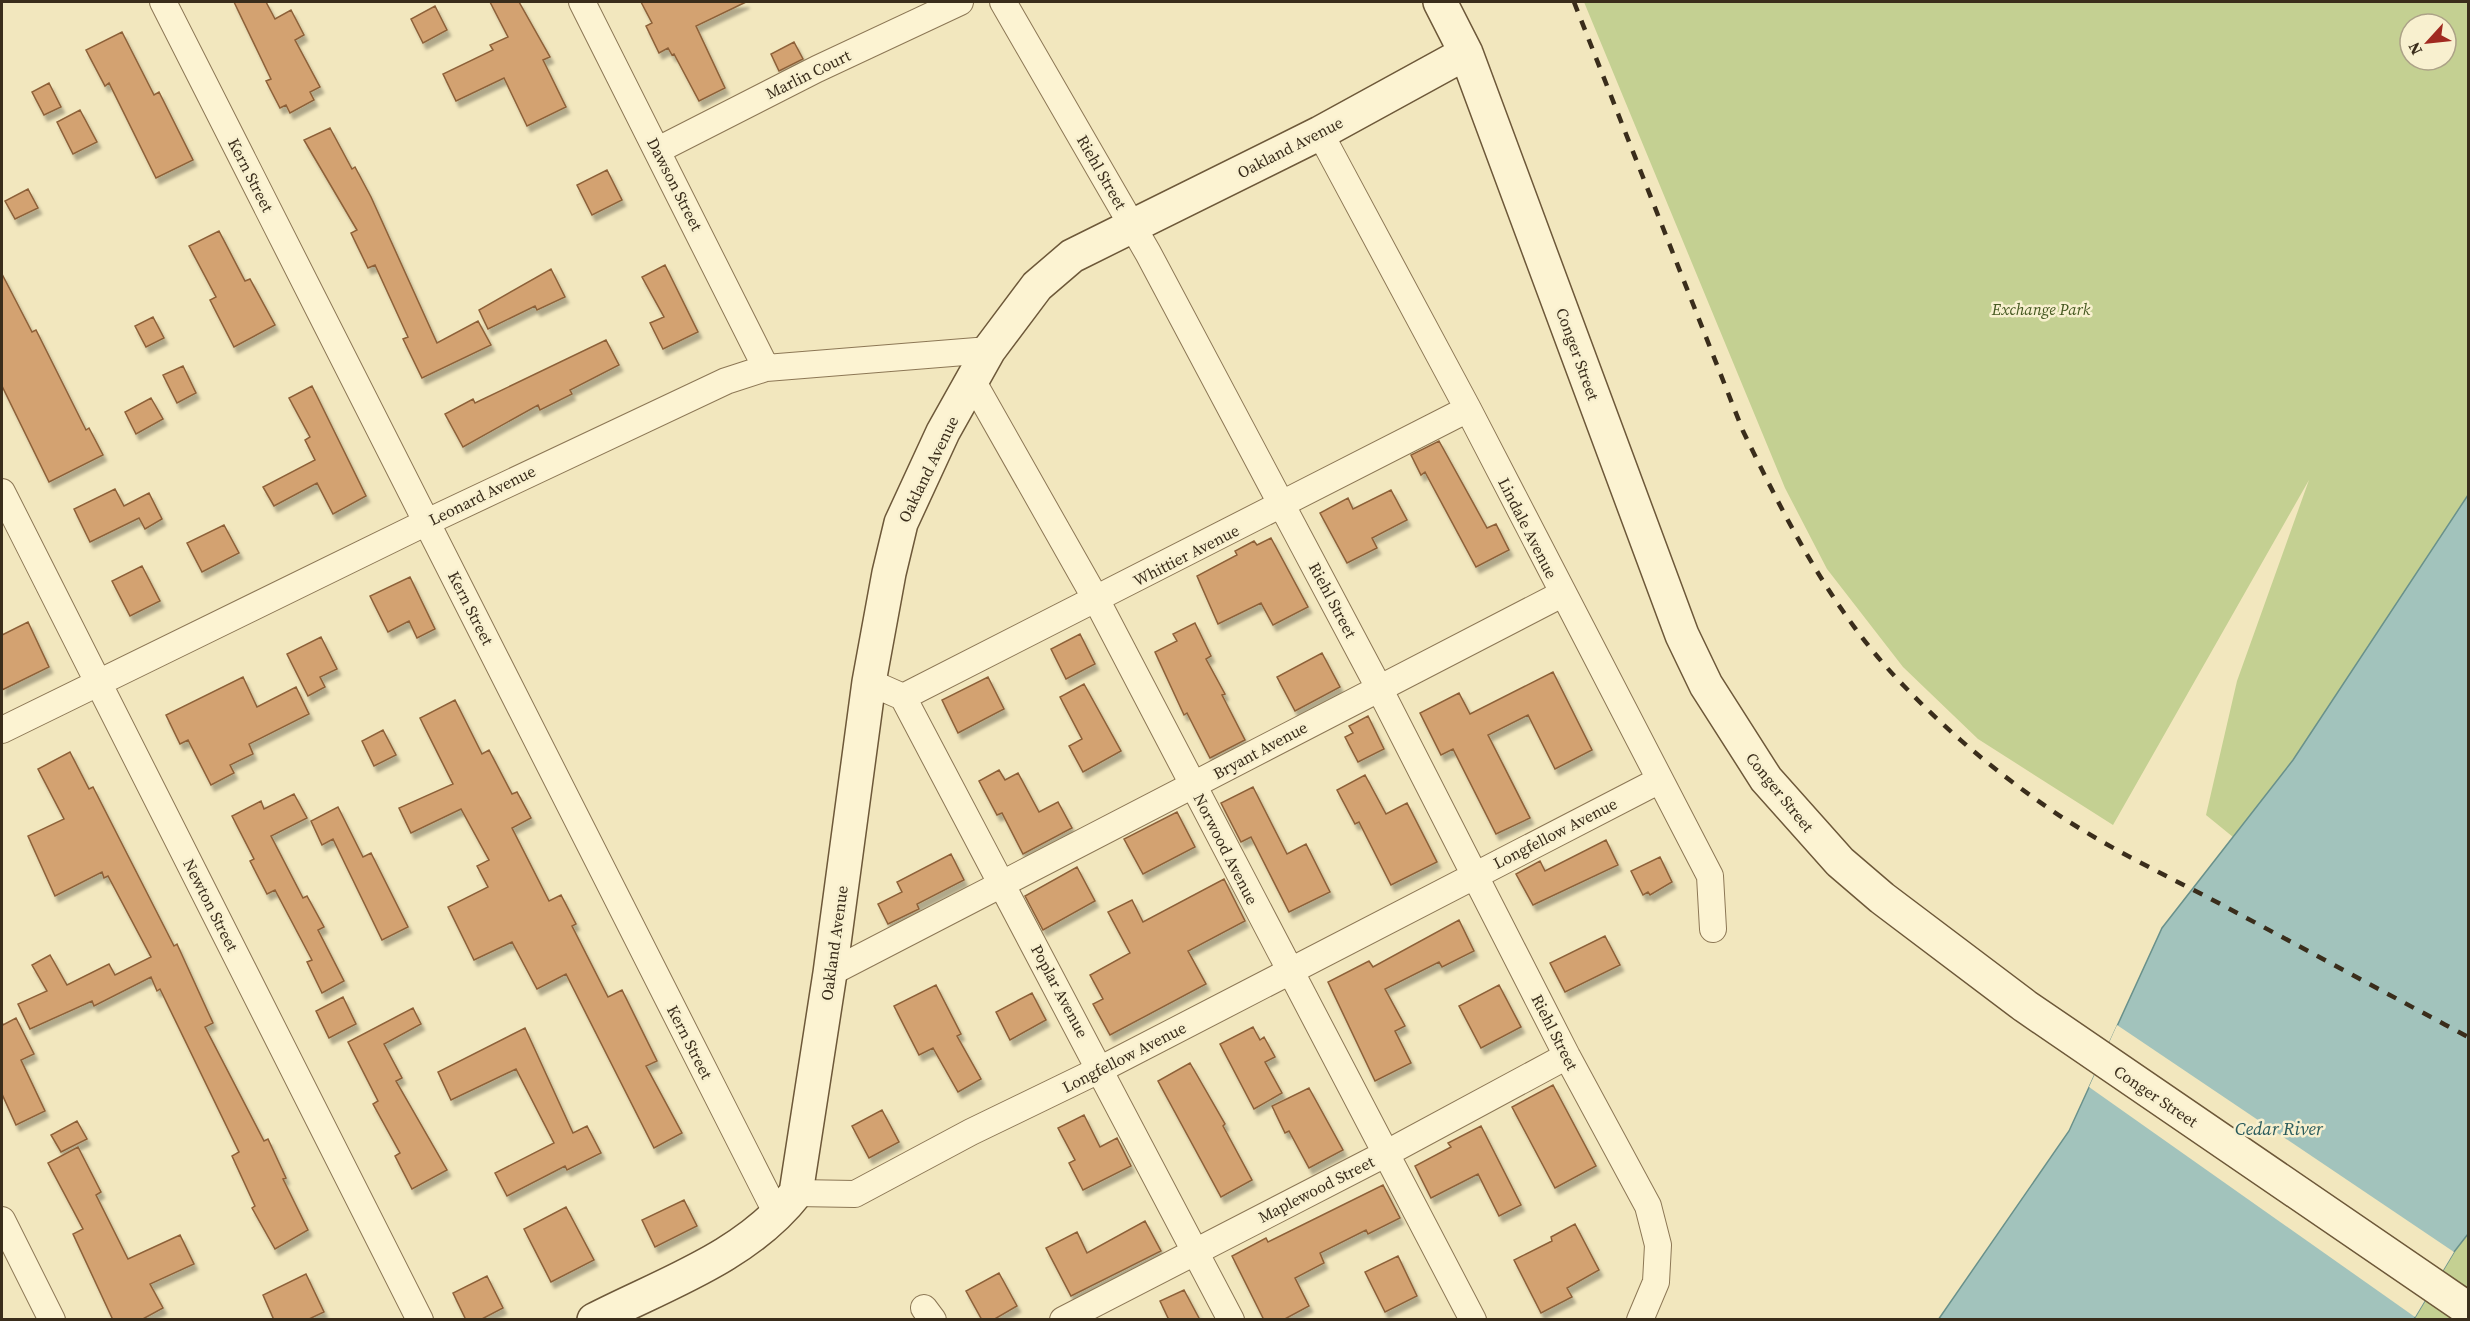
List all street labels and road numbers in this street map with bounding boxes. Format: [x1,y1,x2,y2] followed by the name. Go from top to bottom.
[762,44,855,104] street label: Marlin Court
[1233,111,1347,183] street label: Oakland Avenue
[1072,131,1133,214] street label: Riehl Street
[223,134,279,216] street label: Kern Street
[642,134,708,235] street label: Dawson Street
[1551,305,1605,404] street label: Conger Street
[893,412,963,526] street label: Oakland Avenue
[425,460,539,530] street label: Leonard Avenue
[1493,474,1563,582] street label: Lindale Avenue
[1129,519,1243,591] street label: Whittier Avenue
[1304,558,1362,642] street label: Riehl Street
[443,567,499,649] street label: Kern Street
[1209,716,1311,784] street label: Bryant Avenue
[1741,747,1819,837] street label: Conger Street
[1188,790,1264,908] street label: Norwood Avenue
[1489,792,1621,874] street label: Longfellow Avenue
[178,855,244,956] street label: Newton Street
[815,884,853,1002] street label: Oakland Avenue
[1026,941,1094,1041] street label: Poplar Avenue
[1526,990,1584,1075] street label: Riehl Street
[662,1001,718,1083] street label: Kern Street
[1058,1016,1190,1098] street label: Longfellow Avenue
[2110,1060,2203,1133] street label: Conger Street
[1254,1150,1379,1228] street label: Maplewood Street

